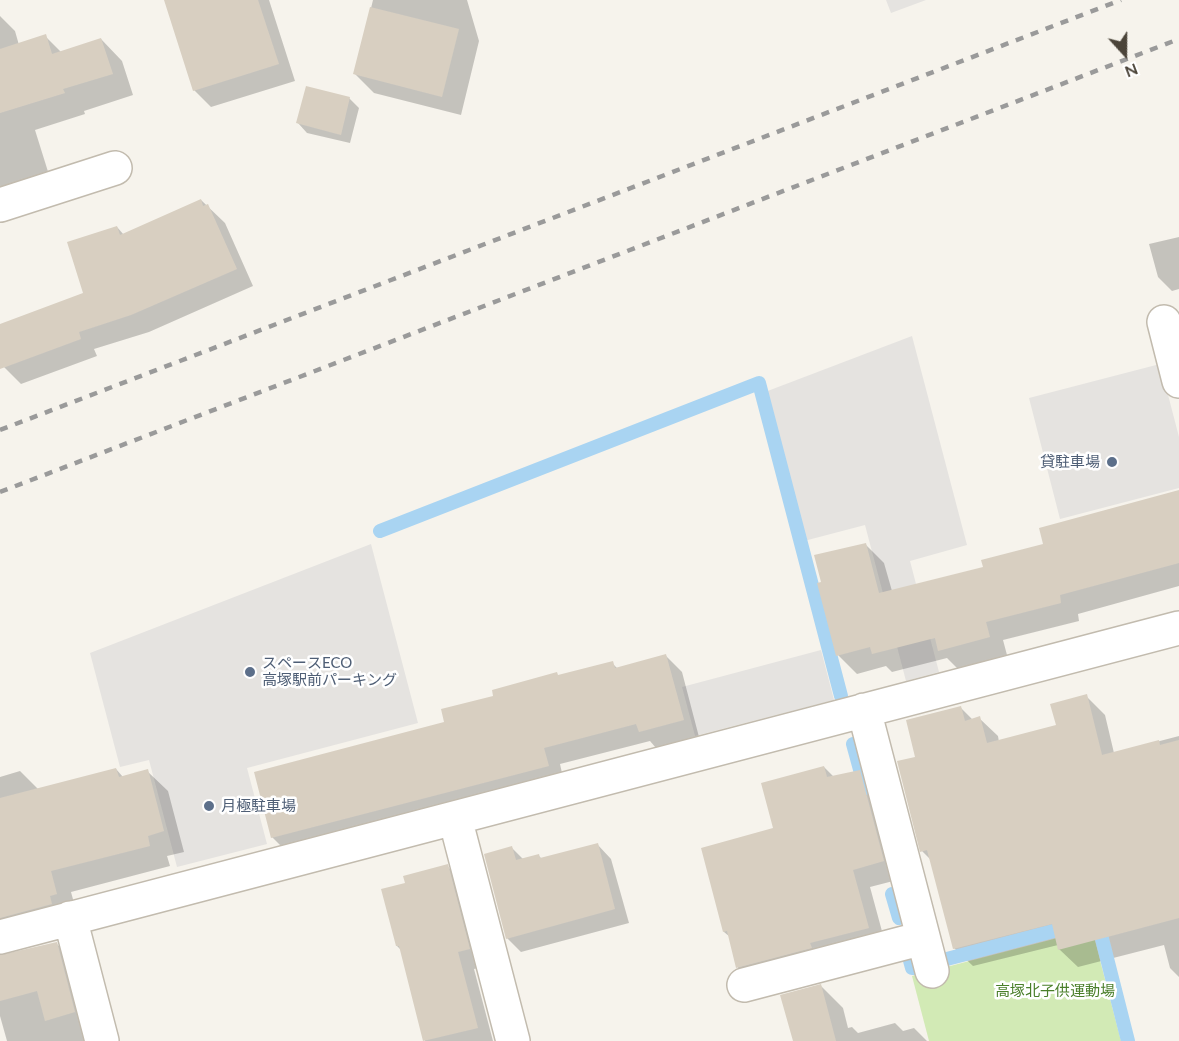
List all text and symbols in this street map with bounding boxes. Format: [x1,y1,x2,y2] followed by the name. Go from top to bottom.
[1095,24,1155,84] north arrow
[1122,60,1141,82] text: N
[1040,453,1100,471] place label: 貸駐車場
[1105,455,1119,469] marker: 貸駐車場
[262,654,397,689] place label: スペースECO 高塚駅前パーキング
[243,665,257,679] marker: スペースECO 高塚駅前パーキング
[221,797,296,815] place label: 月極駐車場
[202,799,216,813] marker: 月極駐車場
[995,982,1115,1000] park label: 高塚北子供運動場

